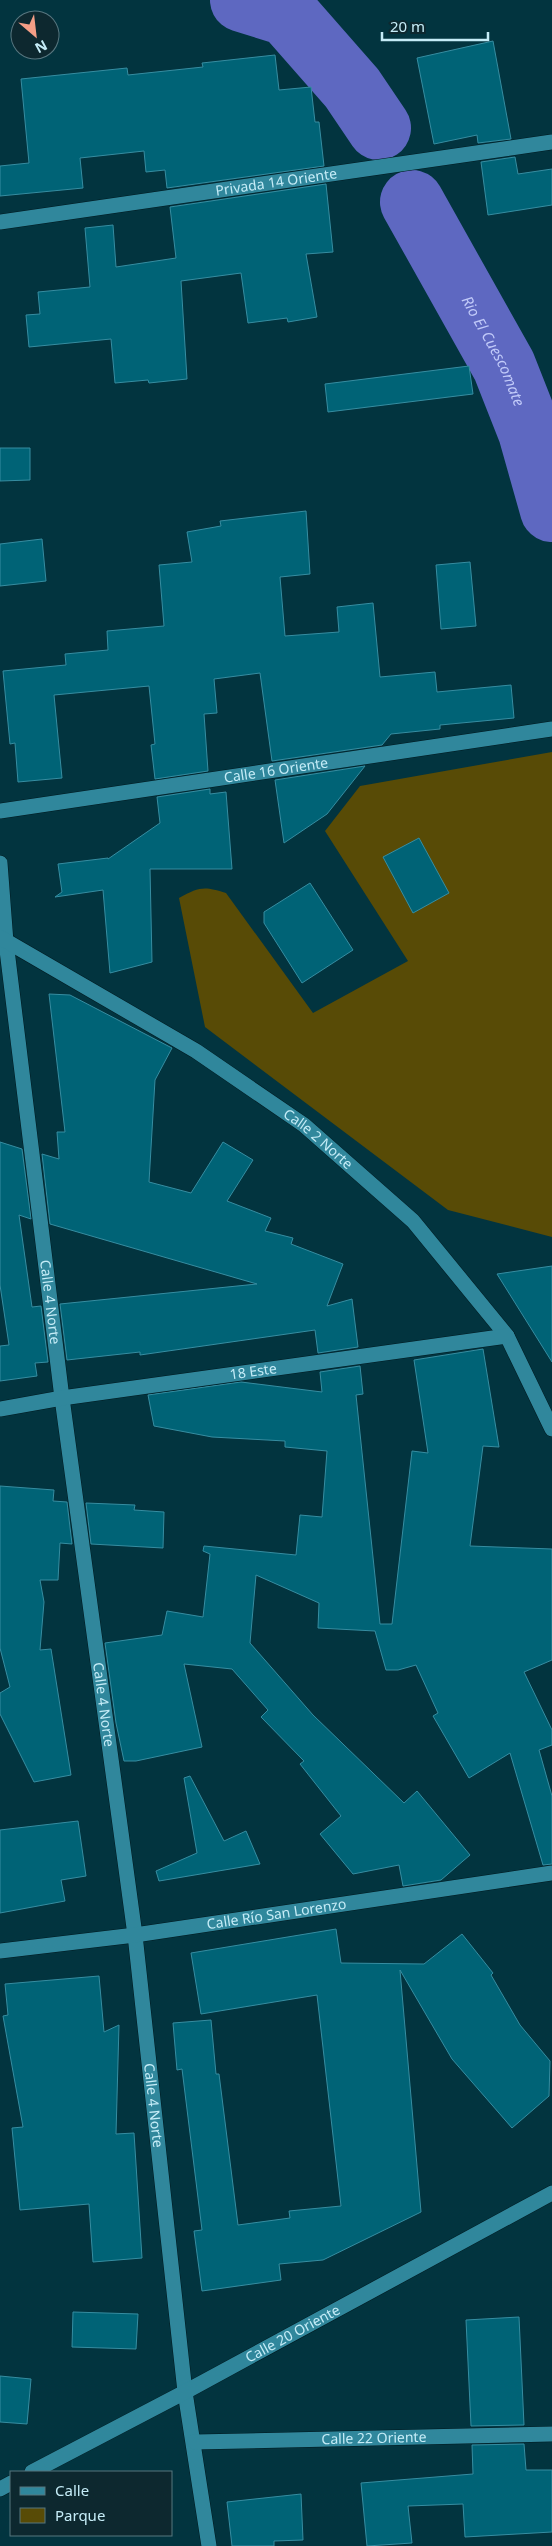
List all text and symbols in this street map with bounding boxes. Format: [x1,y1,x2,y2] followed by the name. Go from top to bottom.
[10,10,60,60] north arrow
[382,10,488,42] scale bar
[390,16,425,36] text: 20 m
[32,36,51,58] text: N
[214,163,338,200] street label: Privada 14 Oriente
[458,292,530,409] water label: Rio El Cuescomate
[223,752,329,787] street label: Calle 16 Oriente
[280,1104,357,1173] street label: Calle 2 Norte
[36,1259,65,1345] street label: Calle 4 Norte
[228,1358,278,1384] street label: 18 Este
[89,1661,119,1748] street label: Calle 4 Norte
[205,1894,347,1933] street label: Calle Río San Lorenzo
[140,2062,168,2149] street label: Calle 4 Norte
[242,2300,343,2367] street label: Calle 20 Oriente
[321,2427,427,2448] street label: Calle 22 Oriente
[10,2471,172,2536] legend
[55,2480,89,2500] text: Calle
[55,2505,105,2525] text: Parque

